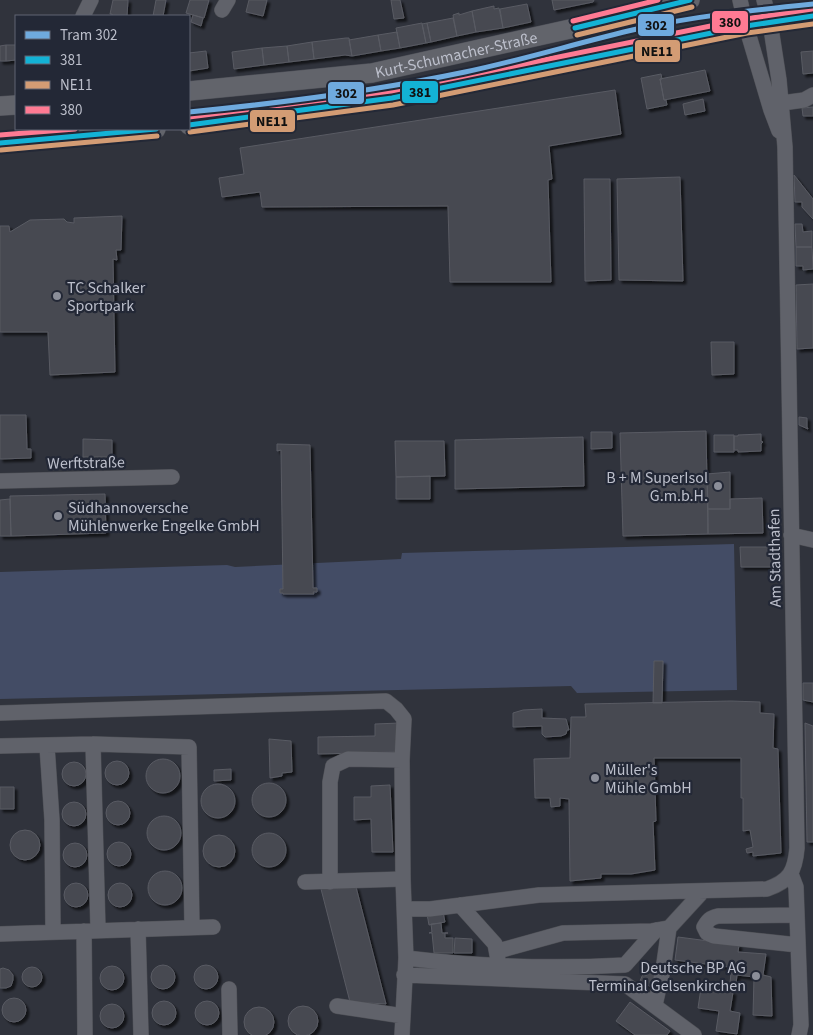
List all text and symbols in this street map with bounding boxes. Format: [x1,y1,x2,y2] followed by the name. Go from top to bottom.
[711,10,749,34] line badge: 380
[637,13,675,37] line badge: 302
[719,13,741,33] text: 380
[15,15,190,130] legend
[645,16,667,36] text: 302
[60,25,118,46] text: Tram 302
[373,27,540,84] street label: Kurt-Schumacher-Straße
[634,39,681,63] line badge: NE11
[641,42,673,62] text: NE11
[60,50,82,71] text: 381
[60,75,93,96] text: NE11
[401,80,439,104] line badge: 381
[327,81,365,105] line badge: 302
[409,83,431,103] text: 381
[335,84,357,104] text: 302
[60,100,82,121] text: 380
[249,109,296,133] line badge: NE11
[256,112,288,132] text: NE11
[67,277,146,317] place label: TC Schalker Sportpark
[51,290,63,302] marker: TC Schalker Sportpark
[47,451,125,475] street label: Werftstraße
[606,467,708,507] place label: B + M SuperIsol G.m.b.H.
[712,480,724,492] marker: B + M SuperIsol G.m.b.H.
[68,497,260,537] place label: Südhannoversche Mühlenwerke Engelke GmbH
[763,508,787,608] street label: Am Stadthafen
[52,510,64,522] marker: Südhannoversche Mühlenwerke Engelke GmbH
[605,759,692,799] place label: Müller's Mühle GmbH
[589,772,601,784] marker: Müller's Mühle GmbH
[588,957,746,997] place label: Deutsche BP AG Terminal Gelsenkirchen
[750,970,762,982] marker: Deutsche BP AG Terminal Gelsenkirchen

